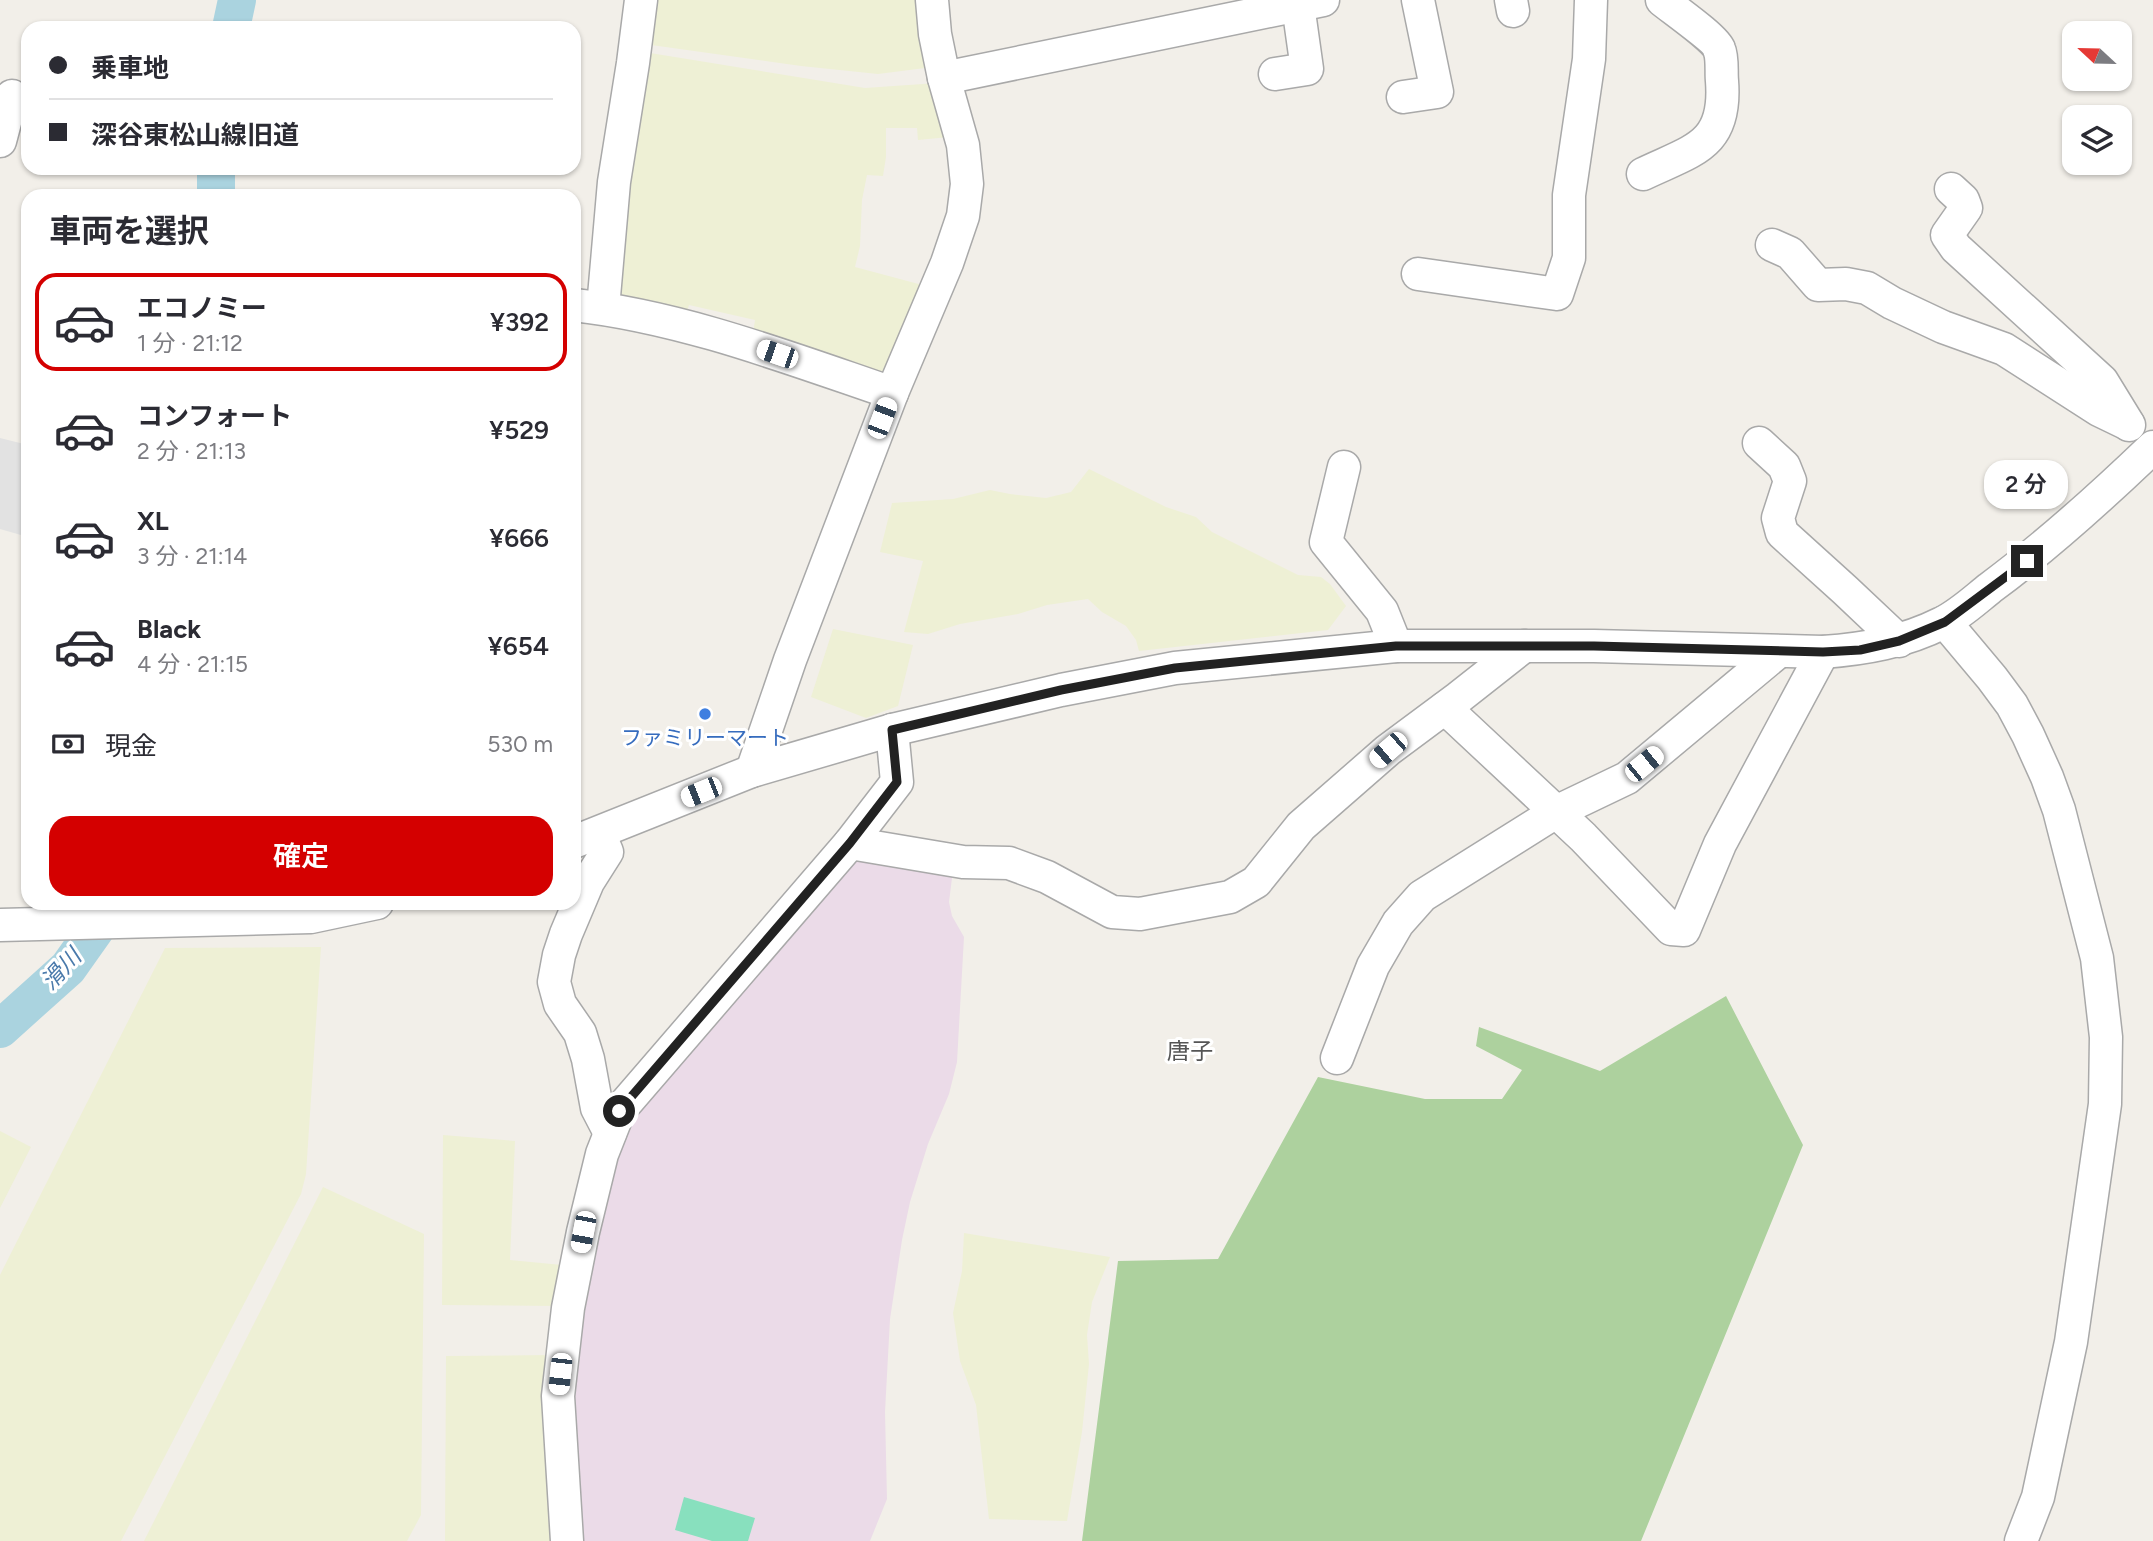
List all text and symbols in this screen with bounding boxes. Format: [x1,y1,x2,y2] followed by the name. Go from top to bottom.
[2062,21,2132,91] north arrow
[2062,21,2132,175] map controls
[91,52,169,84] text: 乗車地
[2062,105,2132,175] button: layers
[91,119,299,151] text: 深谷東松山線旧道
[49,212,209,250] text: 車両を選択
[53,291,116,354] icon: car
[137,292,267,324] text: エコノミー
[490,306,549,338] text: ¥392
[137,329,243,357] text: 1 分 · 21:12
[754,337,801,371] car
[865,395,900,441] car
[53,399,116,462] icon: car
[137,400,292,432] text: コンフォート
[489,414,549,446] text: ¥529
[137,437,246,465] text: 2 分 · 21:13
[1985,460,2069,508] callout: 2 分
[2005,470,2047,498] text: 2 分
[137,505,169,537] text: XL
[53,507,116,570] icon: car
[489,522,549,554] text: ¥666
[137,542,247,570] text: 3 分 · 21:14
[2011,545,2043,577] route end
[137,613,201,645] text: Black
[53,615,116,678] icon: car
[488,630,549,662] text: ¥654
[137,650,248,678] text: 4 分 · 21:15
[697,706,713,722] marker: ファミリーマート
[49,725,87,763] icon: cash
[621,725,789,750] place label: ファミリーマート
[1366,728,1411,772] car
[105,730,157,762] text: 現金
[487,730,553,758] text: 530 m
[1622,743,1667,785] car
[678,774,725,810] car
[49,816,553,896] button: 確定
[35,940,89,995] water label: 滑川
[1167,1037,1213,1065] district label: 唐子
[603,1095,635,1127] route start
[569,1209,598,1255] car
[548,1352,573,1396] car

